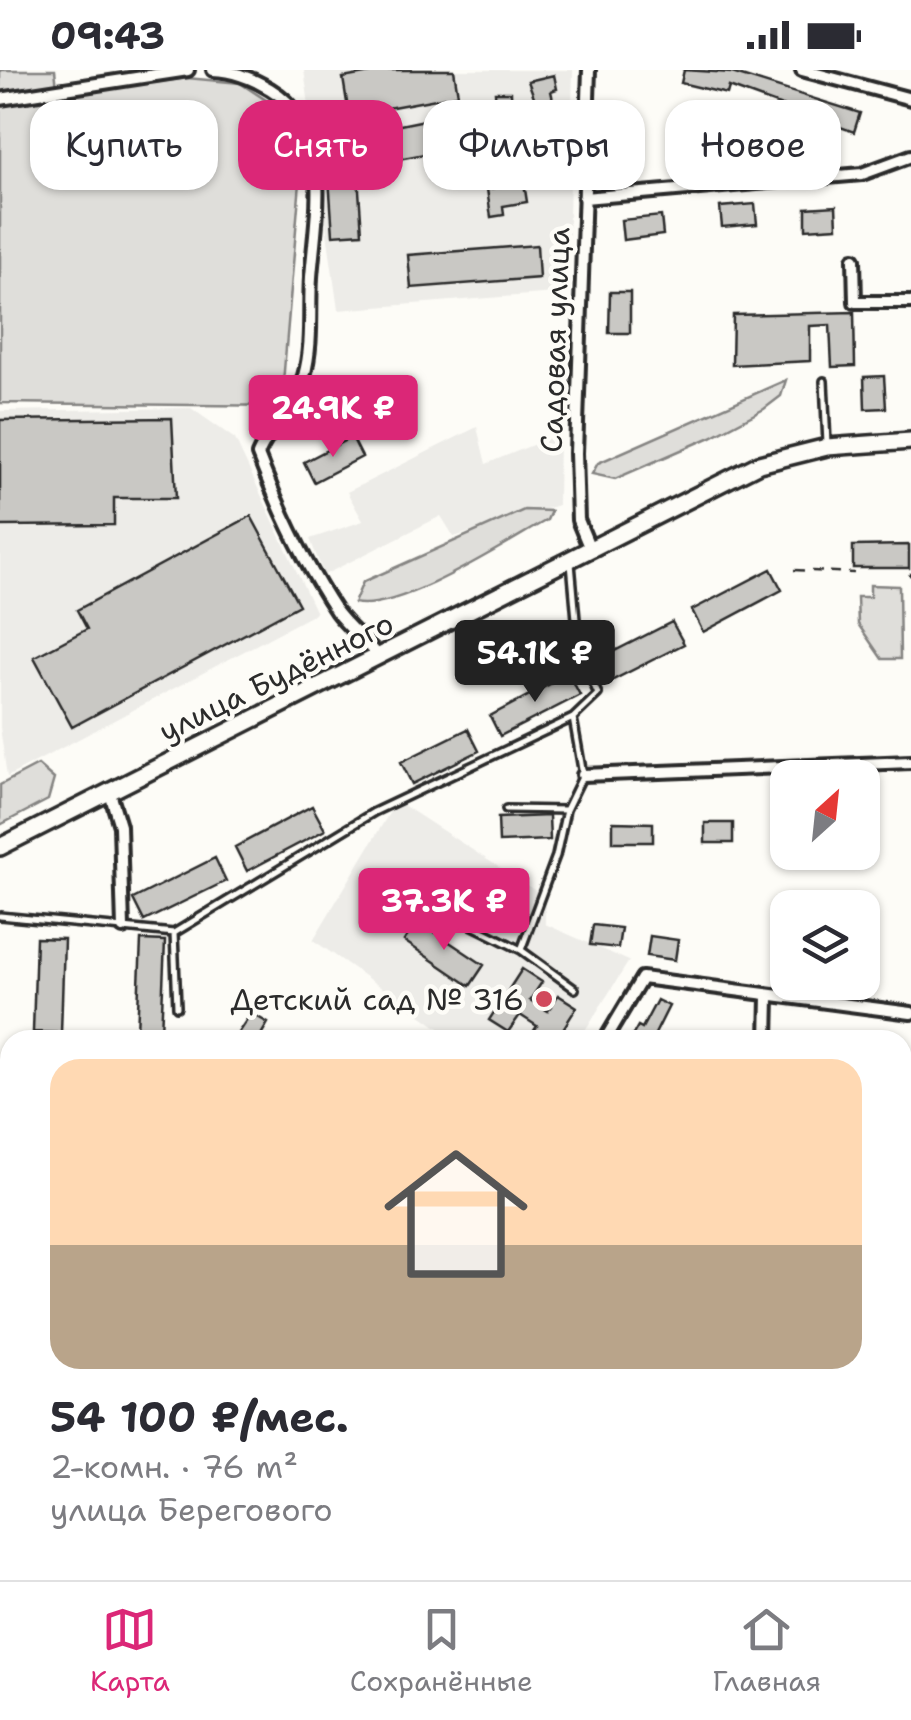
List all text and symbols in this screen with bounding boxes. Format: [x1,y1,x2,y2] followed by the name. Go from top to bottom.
[50,10,165,61] text: 09:43
[30,100,218,190] chip: Купить
[238,100,403,190] chip: Снять
[423,100,645,190] chip: Фильтры
[665,100,841,190] chip: Новое
[531,226,579,453] street label: Садовая улица
[241,375,425,460] pin: 24.9K ₽
[271,386,395,429] text: 24.9K ₽
[152,602,400,752] street label: улица Будённого
[443,620,627,705] pin: 54.1K ₽
[477,631,593,674] text: 54.1K ₽
[770,760,880,870] north arrow
[770,760,880,1000] map controls
[352,868,536,953] pin: 37.3K ₽
[380,879,508,922] text: 37.3K ₽
[770,890,880,1000] button: layers
[230,979,524,1020] place label: Детский сад № 316
[533,988,555,1010] marker: Детский сад № 316
[366,1124,546,1304] icon: home
[50,1389,349,1445] text: 54 100 ₽/мес.
[50,1445,298,1488] text: 2-комн. · 76 m²
[50,1488,333,1531] text: улица Берегового
[90,1602,170,1700] tab: Карта
[350,1602,533,1700] tab: Сохранённые
[713,1602,821,1700] tab: Главная

